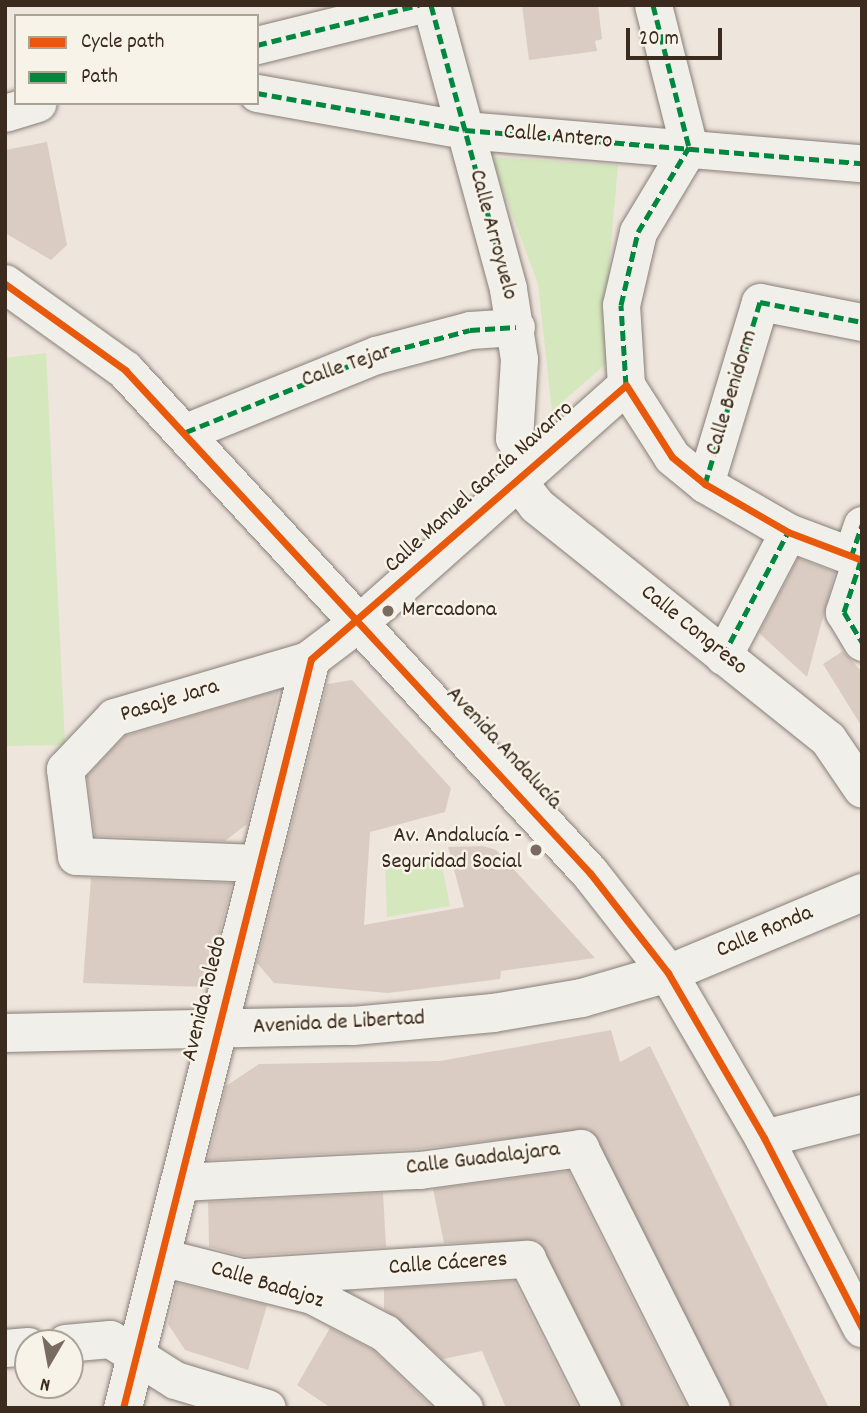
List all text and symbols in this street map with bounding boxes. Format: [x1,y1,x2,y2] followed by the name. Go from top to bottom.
[14,14,259,105] legend
[629,14,725,58] scale bar
[639,25,679,55] text: 20 m
[81,28,164,58] text: Cycle path
[81,63,118,93] text: Path
[502,120,614,156] street label: Calle Antero
[461,167,523,303] street label: Calle Arroyuelo
[701,327,765,459] street label: Calle Benidorm
[298,339,396,395] street label: Calle Tejar
[380,396,580,580] street label: Calle Manuel García Navarro
[634,580,752,682] street label: Calle Congreso
[402,597,497,625] place label: Mercadona
[380,603,396,619] marker: Mercadona
[117,674,223,730] street label: Pasaje Jara
[439,682,567,816] street label: Avenida Andalucía
[381,823,522,877] place label: Av. Andalucía - Seguridad Social
[528,842,544,858] marker: Av. Andalucía - Seguridad Social
[713,900,817,966] street label: Calle Ronda
[177,934,235,1064] street label: Avenida Toledo
[252,1006,426,1042] street label: Avenida de Libertad
[405,1137,561,1183] street label: Calle Guadalajara
[388,1247,508,1283] street label: Calle Cáceres
[207,1256,327,1316] street label: Calle Badajoz
[14,1329,84,1399] north arrow
[39,1369,53,1397] text: N

